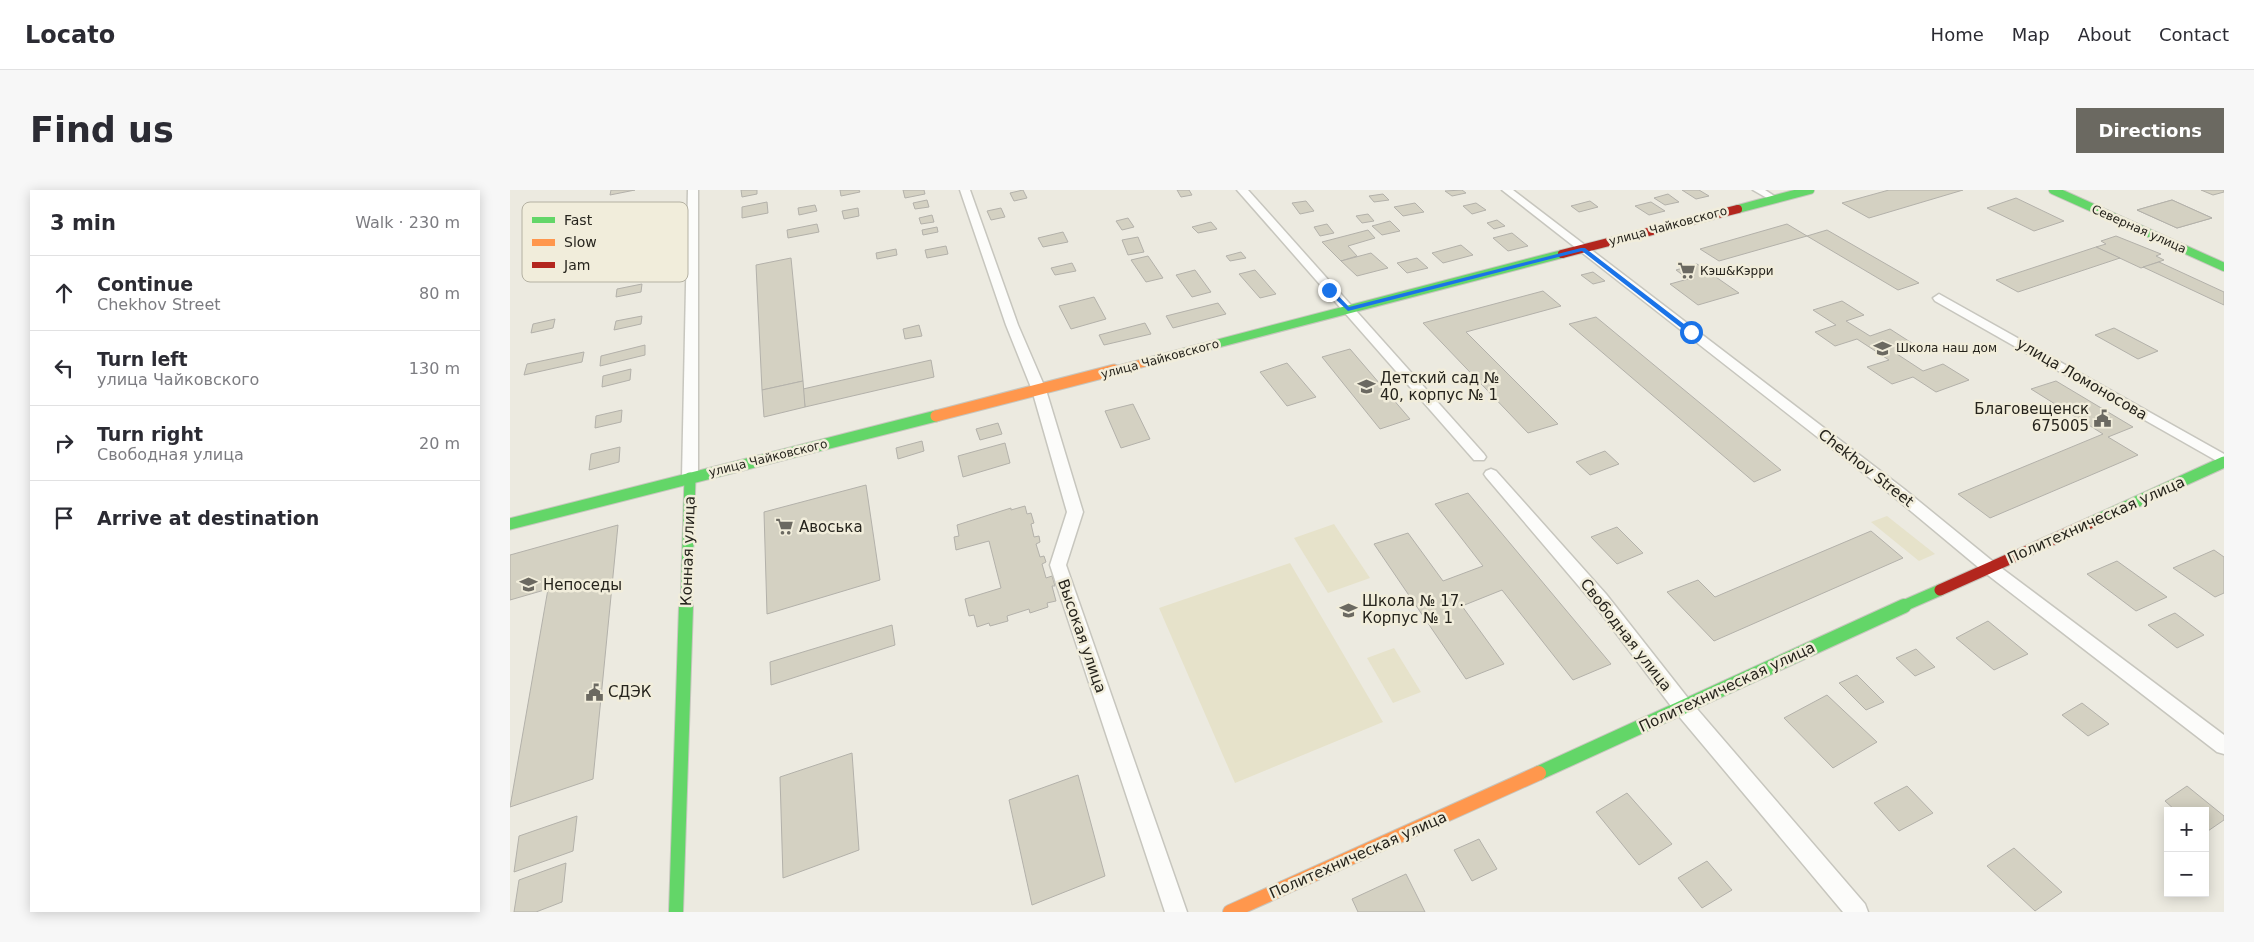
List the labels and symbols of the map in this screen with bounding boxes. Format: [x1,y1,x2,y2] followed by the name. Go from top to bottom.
[522,202,688,282] legend
[2089,202,2189,256] street label: Северная улица
[1607,203,1729,249] street label: улица Чайковского
[564,212,593,228] text: Fast
[564,234,597,250] text: Slow
[563,257,590,273] text: Jam
[1676,261,1696,281] supermarket icon: Кэш&Кэрри
[1700,264,1774,278] place label: Кэш&Кэрри
[1318,279,1341,302] route end
[1680,321,1703,344] route start
[2014,334,2150,424] street label: улица Ломоносова
[1099,336,1221,382] street label: улица Чайковского
[1872,338,1892,358] school or university icon: Школа наш дом
[1896,341,1997,355] place label: Школа наш дом
[1380,369,1499,404] place label: Детский сад № 40, корпус № 1
[1356,377,1376,397] school or university icon: Детский сад № 40, корпус № 1
[1974,400,2089,435] place label: Благовещенск 675005
[2093,408,2113,428] public building icon: Благовещенск 675005
[1815,425,1917,511] street label: Chekhov Street
[707,436,829,480] street label: улица Чайковского
[2005,473,2187,567] street label: Политехническая улица
[677,496,699,606] street label: Конная улица
[775,517,795,537] supermarket icon: Авоська
[799,518,863,536] place label: Авоська
[519,575,539,595] school or university icon: Непоседы
[1577,575,1675,695] street label: Свободная улица
[543,576,622,594] place label: Непоседы
[1054,577,1110,695] street label: Высокая улица
[1362,592,1464,627] place label: Школа № 17. Корпус № 1
[1338,600,1358,620] school or university icon: Школа № 17. Корпус № 1
[1636,638,1818,736] street label: Политехническая улица
[584,682,604,702] public building icon: СДЭК
[608,683,652,701] place label: СДЭК
[1267,808,1449,902] street label: Политехническая улица

